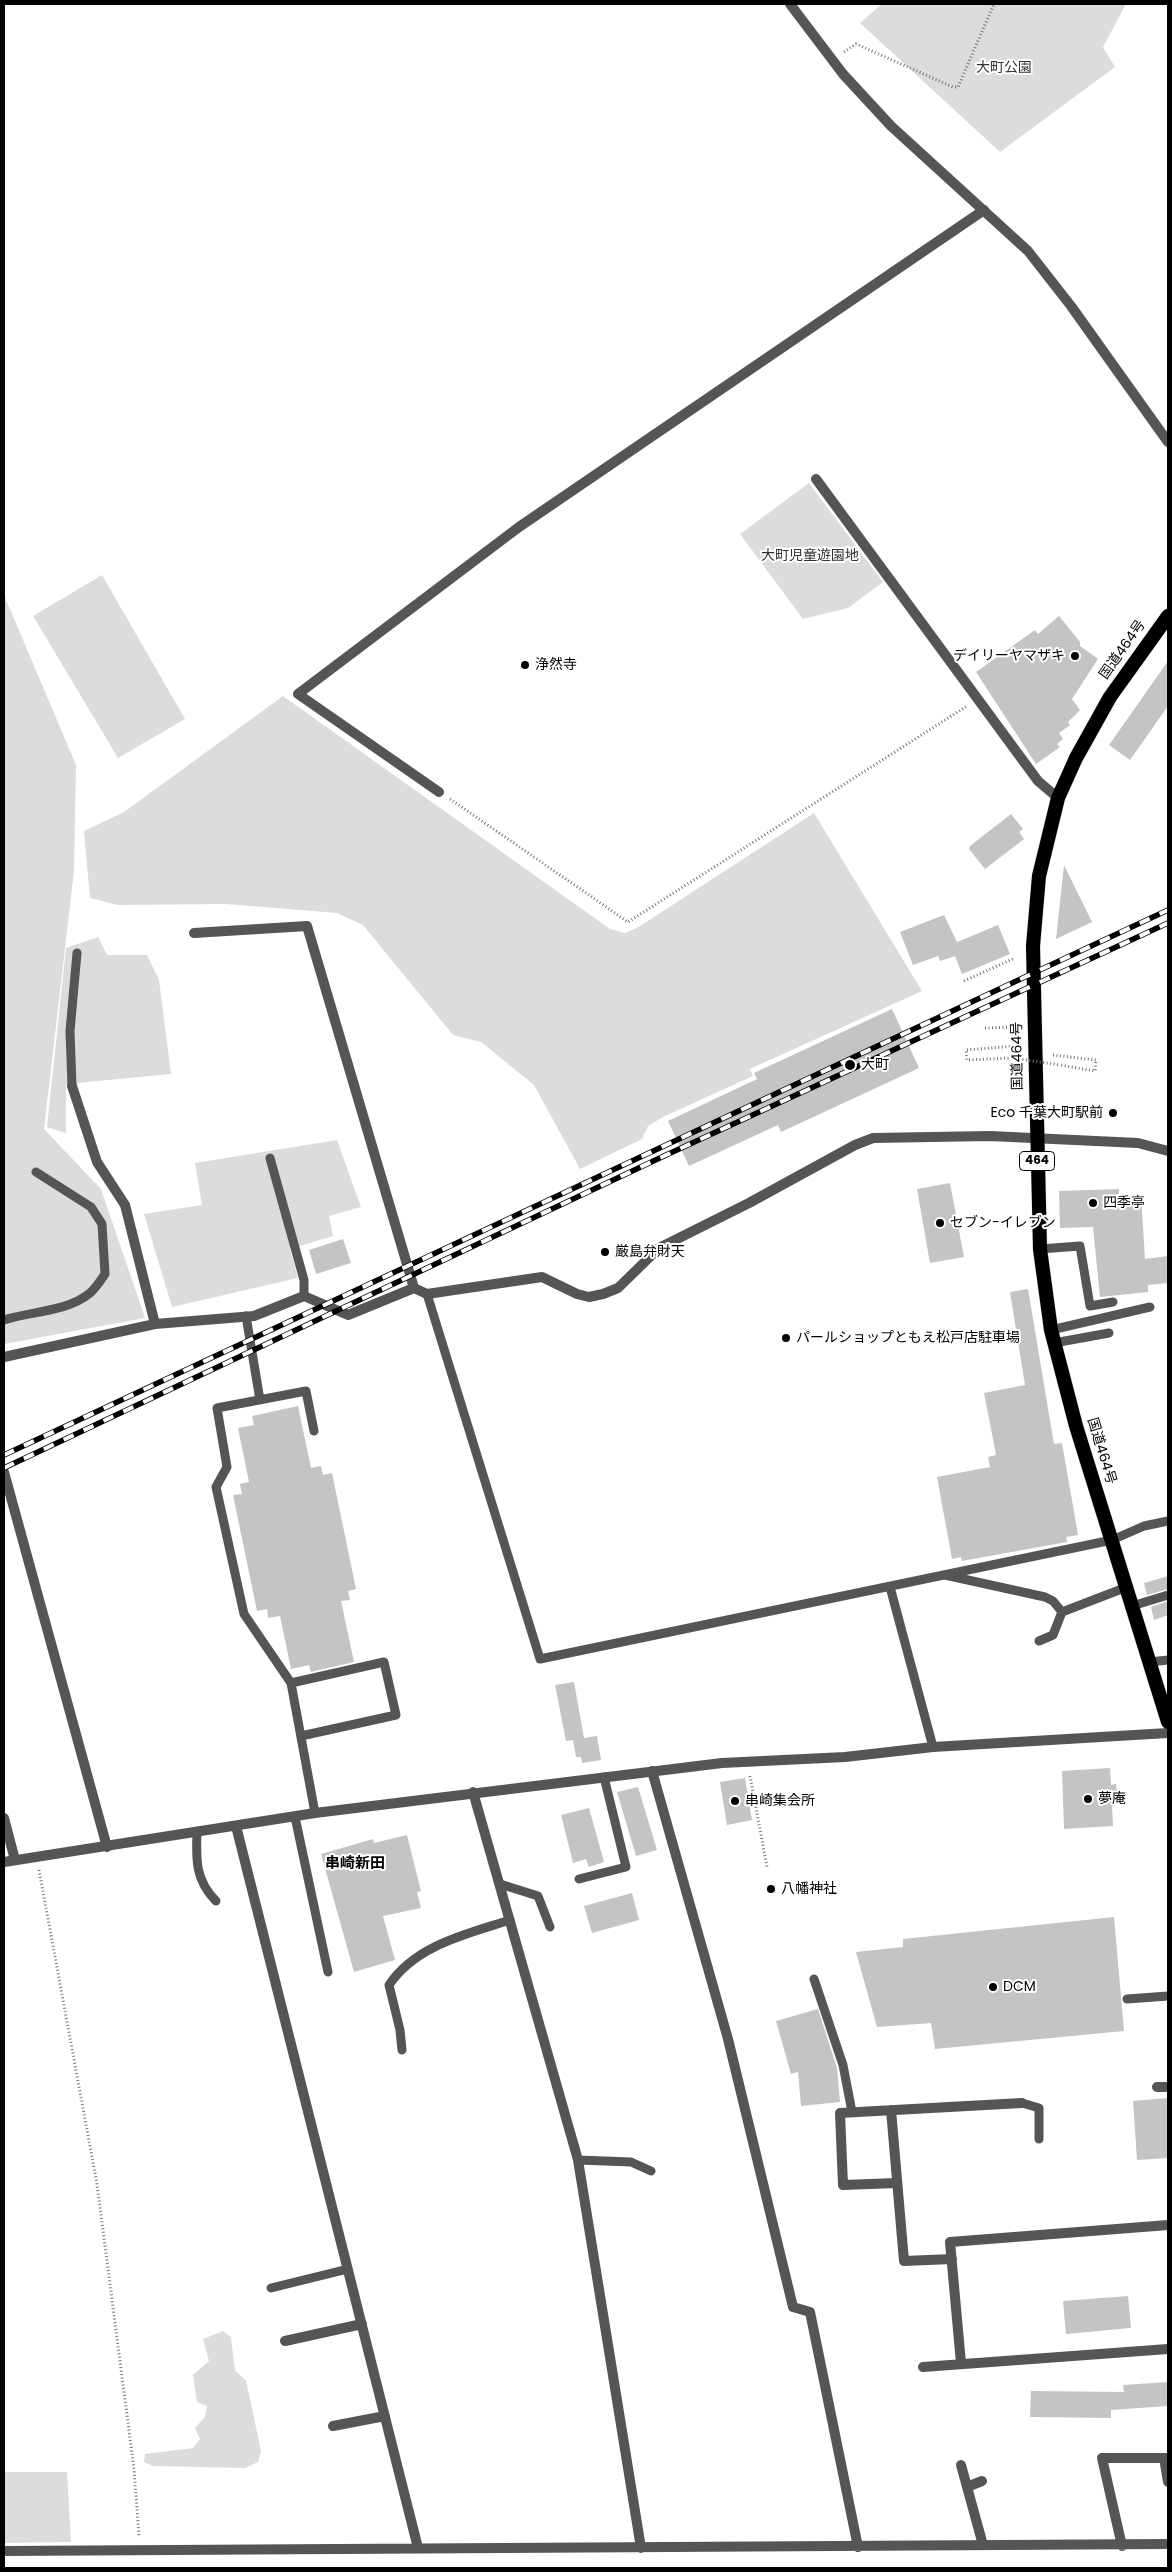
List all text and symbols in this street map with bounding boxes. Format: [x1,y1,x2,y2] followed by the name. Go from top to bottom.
[976,60,1032,76] park label: 大町公園
[761,548,859,564] park label: 大町児童遊園地
[1096,617,1150,683] street label: 国道464号
[953,648,1065,664] place label: デイリーヤマザキ
[1069,650,1081,662] marker: デイリーヤマザキ
[535,657,577,673] place label: 浄然寺
[519,659,531,671] marker: 浄然寺
[1009,1022,1027,1090] street label: 国道464号
[861,1057,889,1073] place label: 大町
[843,1058,857,1072] marker: 大町
[991,1105,1103,1121] place label: Eco 千葉大町駅前
[1107,1107,1119,1119] marker: Eco 千葉大町駅前
[1020,1152,1054,1170] road number: 464
[1103,1195,1145,1211] place label: 四季亭
[1087,1197,1099,1209] marker: 四季亭
[950,1215,1056,1231] place label: セブン-イレブン
[934,1217,946,1229] marker: セブン-イレブン
[615,1244,685,1260] place label: 厳島弁財天
[599,1246,611,1258] marker: 厳島弁財天
[796,1330,1020,1346] place label: パールショップともえ松戸店駐車場
[780,1332,792,1344] marker: パールショップともえ松戸店駐車場
[1083,1416,1119,1486] street label: 国道464号
[1098,1791,1126,1807] place label: 夢庵
[745,1793,815,1809] place label: 串崎集会所
[1082,1793,1094,1805] marker: 夢庵
[729,1795,741,1807] marker: 串崎集会所
[325,1855,385,1873] district label: 串崎新田
[781,1881,837,1897] place label: 八幡神社
[765,1883,777,1895] marker: 八幡神社
[1003,1979,1036,1995] place label: DCM
[987,1981,999,1993] marker: DCM

